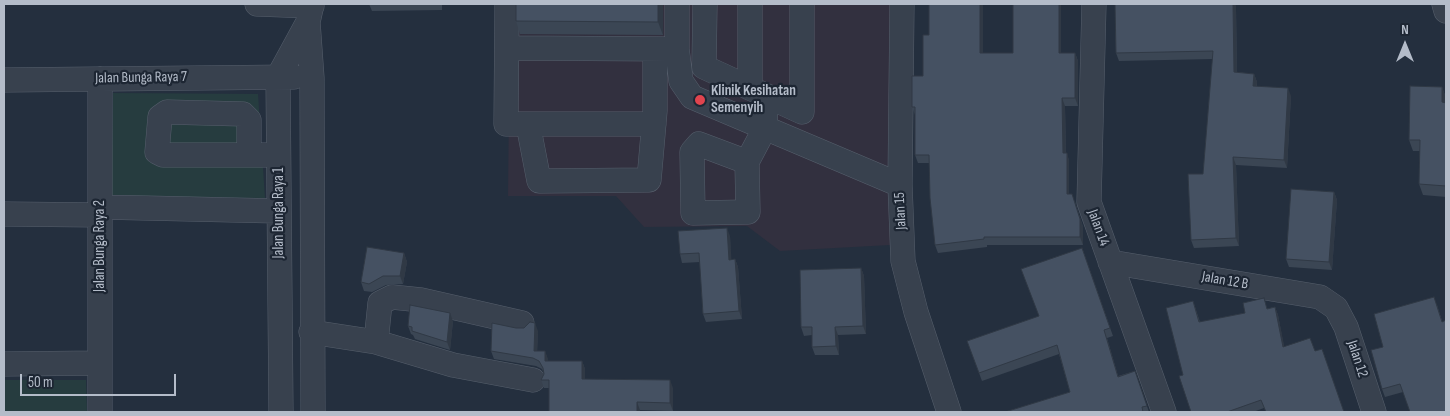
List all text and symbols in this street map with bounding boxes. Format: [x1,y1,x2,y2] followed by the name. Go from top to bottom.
[1380,20,1430,70] north arrow
[1401,21,1409,38] text: N
[95,68,187,88] street label: Jalan Bunga Raya 7
[711,82,796,117] place label: Klinik Kesihatan Semenyih
[693,93,707,107] marker: Klinik Kesihatan Semenyih
[270,168,288,258] street label: Jalan Bunga Raya 1
[891,192,911,230] street label: Jalan 15
[91,200,109,292] street label: Jalan Bunga Raya 2
[1083,207,1113,249] street label: Jalan 14
[1200,268,1250,294] street label: Jalan 12 B
[1343,338,1371,380] street label: Jalan 12
[22,364,179,396] scale bar
[28,373,53,392] text: 50 m

